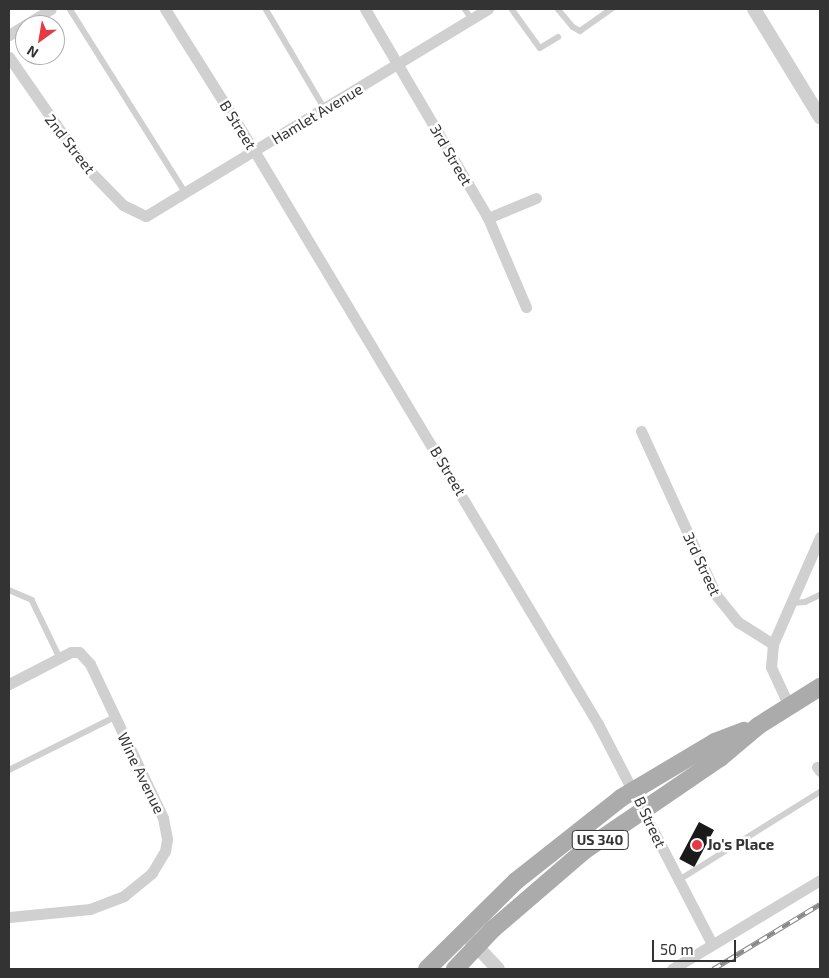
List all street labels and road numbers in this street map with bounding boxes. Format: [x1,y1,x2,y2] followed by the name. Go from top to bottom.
[268,80,366,148] street label: Hamlet Avenue
[216,97,260,153] street label: B Street
[41,111,99,177] street label: 2nd Street
[426,121,476,189] street label: 3rd Street
[426,443,470,499] street label: B Street
[680,529,724,599] street label: 3rd Street
[114,729,168,817] street label: Wine Avenue
[630,794,670,850] street label: B Street
[571,828,629,852] road number: US 340

